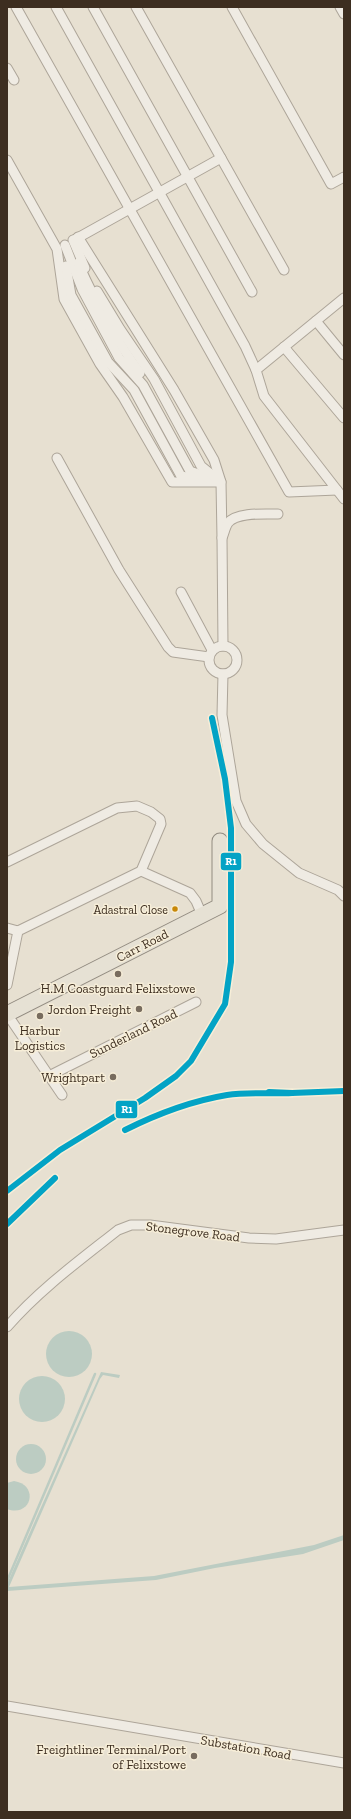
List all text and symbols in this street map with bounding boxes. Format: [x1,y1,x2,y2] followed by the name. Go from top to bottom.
[220,852,242,871] line badge: R1
[225,855,237,868] text: R1
[94,903,168,917] place label: Adastral Close
[170,904,180,914] marker: Adastral Close
[114,926,171,965] street label: Carr Road
[113,969,123,979] marker: H.M Coastguard Felixstowe
[41,981,195,996] place label: H.M Coastguard Felixstowe
[47,1002,131,1017] place label: Jordon Freight
[134,1004,144,1014] marker: Jordon Freight
[87,1006,179,1061] street label: Sunderland Road
[35,1011,45,1021] marker: Harbur Logistics
[15,1023,65,1053] place label: Harbur Logistics
[41,1070,105,1085] place label: Wrightpart
[108,1072,118,1082] marker: Wrightpart
[115,1100,138,1119] line badge: R1
[121,1103,133,1116] text: R1
[145,1218,241,1245] street label: Stonegrove Road
[200,1732,292,1763] street label: Substation Road
[36,1742,186,1772] place label: Freightliner Terminal/Port of Felixstowe
[189,1751,199,1761] marker: Freightliner Terminal/Port of Felixstowe

